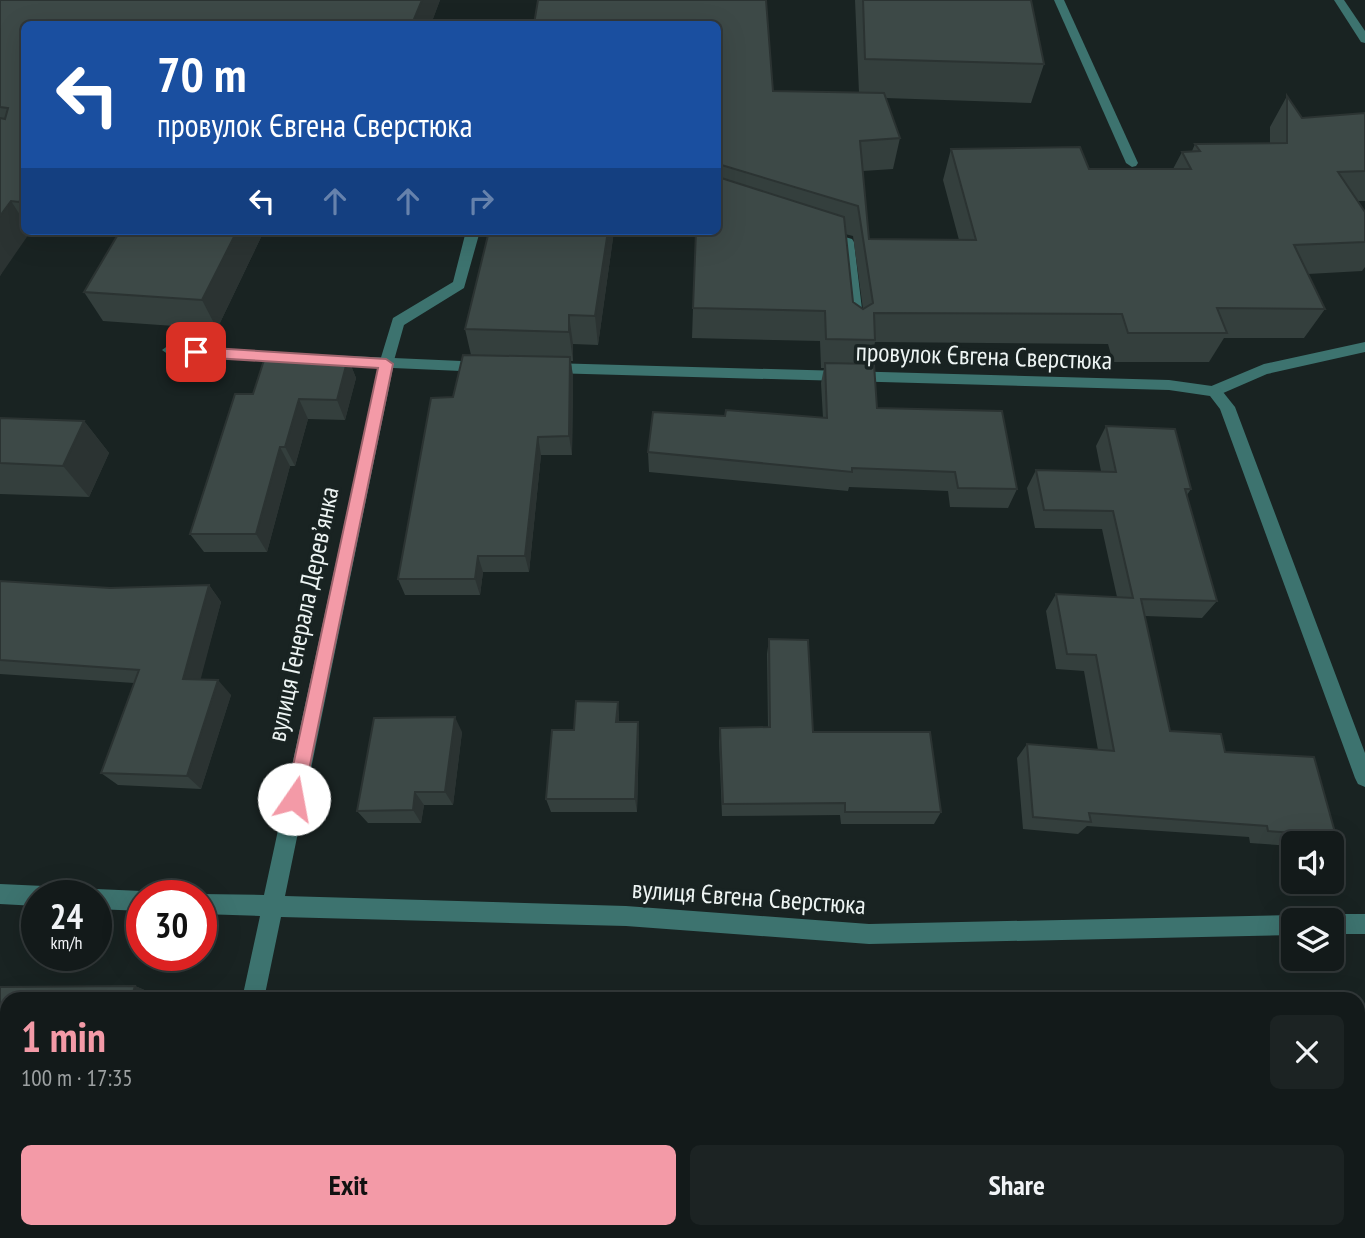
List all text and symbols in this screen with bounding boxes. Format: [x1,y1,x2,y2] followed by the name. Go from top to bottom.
[157,42,246,106] text: 70 m
[42,49,133,140] icon: left
[157,104,473,146] text: провулок Євгена Сверстюка
[243,182,281,220] icon: left
[316,182,354,220] icon: ahead
[389,182,427,220] icon: ahead
[462,182,500,220] icon: right
[166,322,226,382] pin
[177,333,215,371] icon: arrive
[855,335,1113,376] street label: провулок Євгена Сверстюка
[259,484,346,744] street label: вулиця Генерала Деревʼянка
[257,762,331,836] position arrow
[1281,831,1344,971] map controls
[1281,831,1344,894] button: sound
[631,872,867,921] street label: вулиця Євгена Сверстюка
[126,880,217,971] speed limit sign: 30
[50,893,83,939] text: 24
[1281,908,1344,971] button: layers
[51,931,82,954] text: km/h
[21,1009,106,1064] text: 1 min
[1270,1015,1344,1089] button: close
[21,1063,133,1092] text: 100 m · 17:35
[21,1145,676,1225] button: Exit
[690,1145,1344,1225] button: Share

